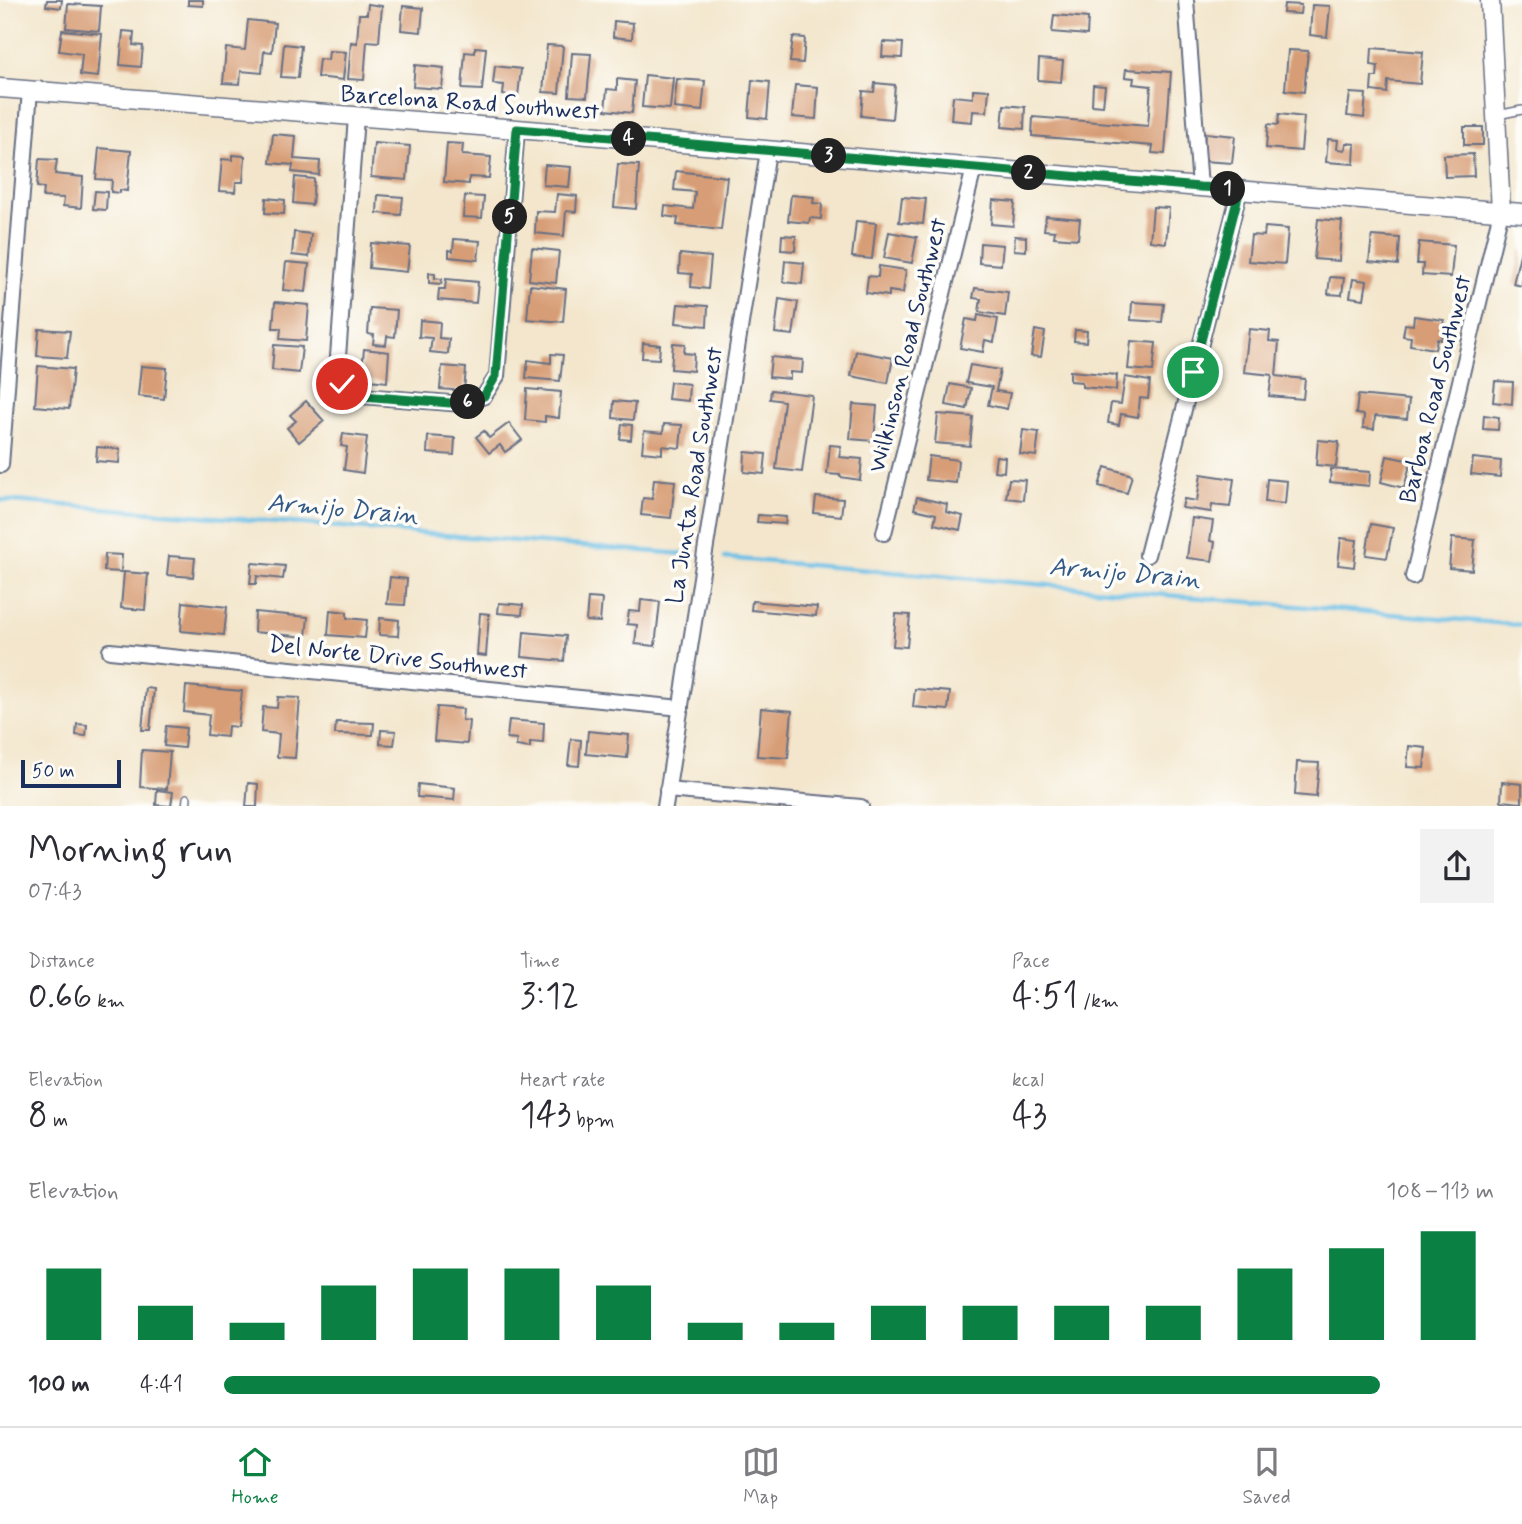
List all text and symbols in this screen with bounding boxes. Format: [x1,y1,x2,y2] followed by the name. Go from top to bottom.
[339,79,601,128] street label: Barcelona Road Southwest
[612,122,646,156] pin: 4
[623,126,634,151] text: 4
[812,138,846,174] pin: 3
[824,143,833,168] text: 3
[1012,156,1046,190] pin: 2
[1024,160,1033,185] text: 2
[1210,172,1246,206] pin: 1
[1223,176,1232,201] text: 1
[492,200,528,234] pin: 5
[504,204,515,229] text: 5
[862,214,955,476] street label: Wilkinson Road Southwest
[1393,272,1480,507] street label: Barboa Road Southwest
[1163,342,1223,402] pin
[660,344,731,606] street label: La Junta Road Southwest
[1174,353,1212,391] icon: arrive
[312,354,372,414] pin
[323,365,361,403] icon: check
[450,384,486,420] pin: 6
[463,389,472,414] text: 6
[266,486,420,534] water label: Armijo Drain
[1048,550,1202,598] water label: Armijo Drain
[267,629,529,688] street label: Del Norte Drive Southwest
[21,758,121,789] scale bar
[32,759,75,784] text: 50 m
[28,826,233,875] text: Morning run
[1420,829,1494,903] button: share
[28,877,82,907] text: 07:43
[28,949,95,974] text: Distance
[520,949,560,974] text: Time
[1012,949,1050,974] text: Pace
[28,974,92,1020] text: 0.66
[520,974,579,1020] text: 3:12
[1012,974,1078,1020] text: 4:51
[92,989,125,1014] text: km
[1078,989,1119,1014] text: /km
[28,1068,103,1093] text: Elevation
[520,1068,605,1093] text: Heart rate
[1012,1068,1044,1093] text: kcal
[28,1093,48,1139] text: 8
[520,1093,571,1139] text: 143
[1012,1093,1047,1139] text: 43
[48,1108,68,1133] text: m
[571,1108,615,1133] text: bpm
[28,1177,119,1207] text: Elevation
[1386,1177,1494,1207] text: 108–113 m
[28,1370,90,1400] text: 100 m
[140,1370,183,1400] text: 4:41
[231,1443,279,1510] tab: Home
[742,1443,780,1510] tab: Map
[1243,1443,1291,1510] tab: Saved

